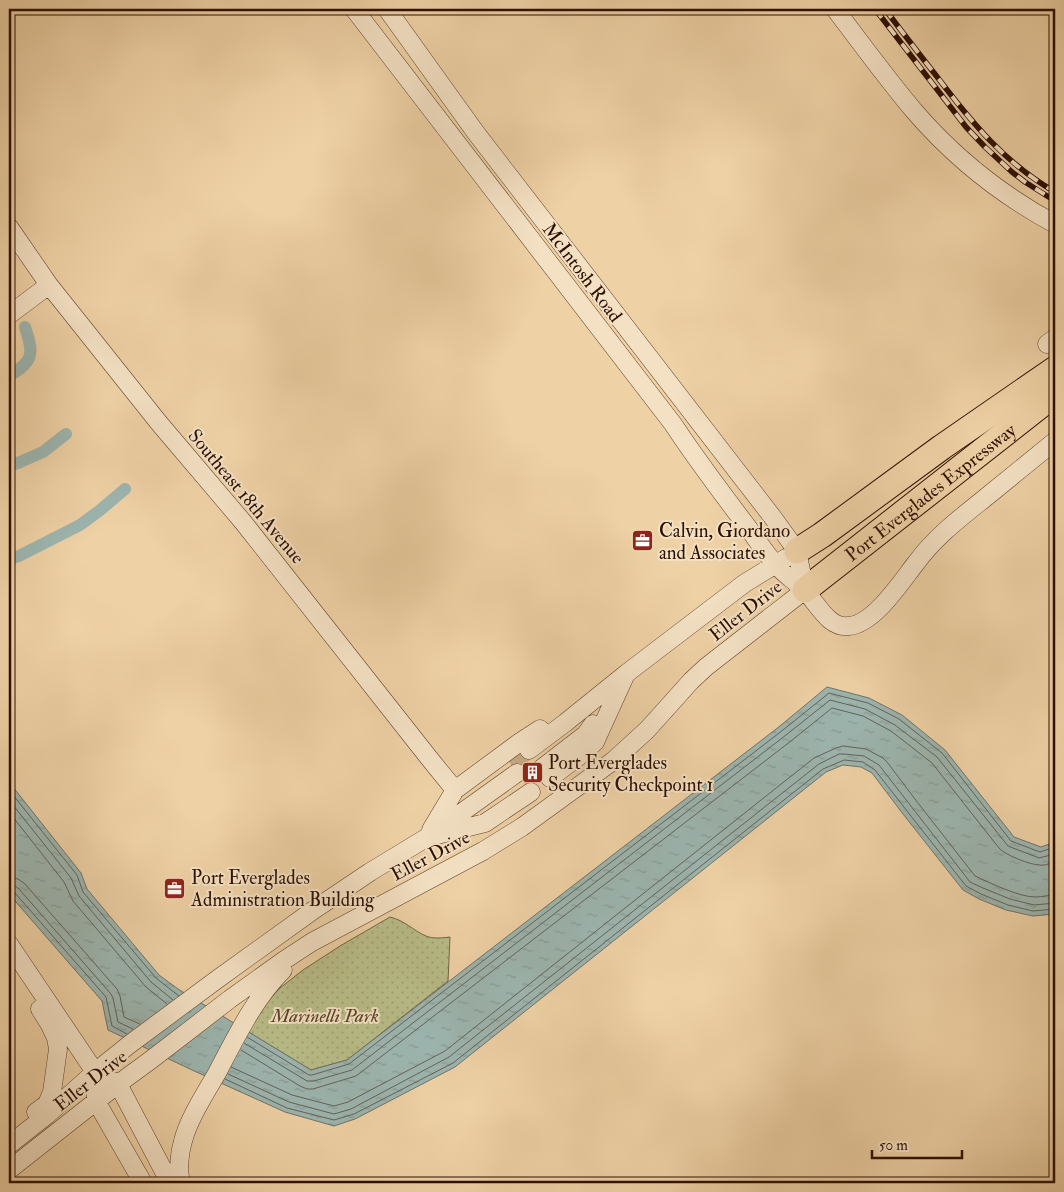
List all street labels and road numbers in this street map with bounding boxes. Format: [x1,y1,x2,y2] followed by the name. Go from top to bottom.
[537,218,628,328] street label: McIntosh Road
[841,418,1021,567] street label: Port Everglades Expressway
[183,424,310,569] street label: Southeast 18th Avenue
[704,575,787,647] street label: Eller Drive
[387,825,474,887] street label: Eller Drive
[49,1045,132,1117] street label: Eller Drive

